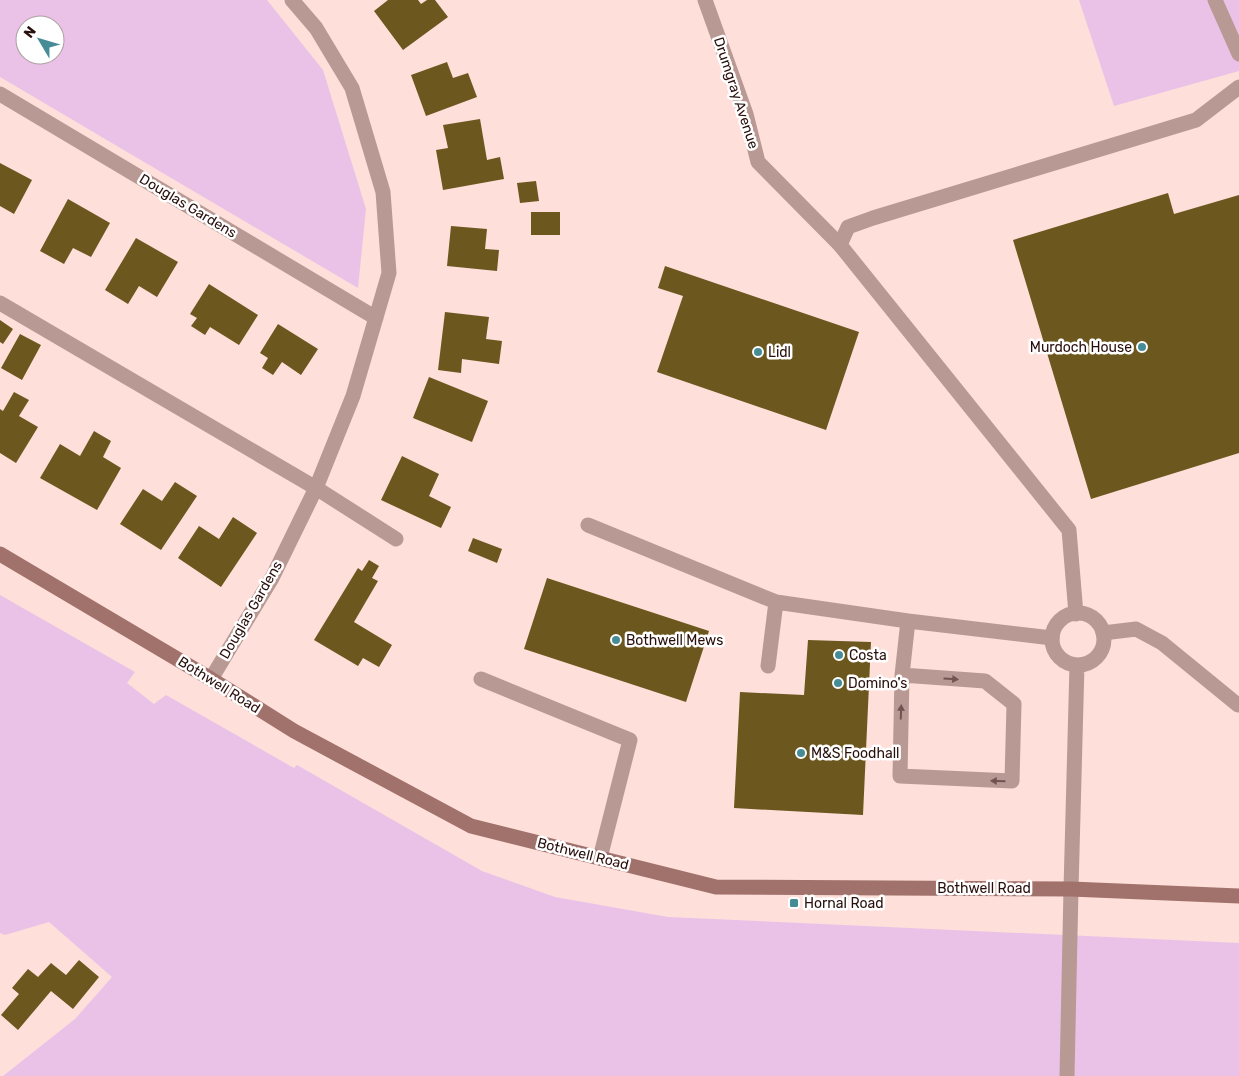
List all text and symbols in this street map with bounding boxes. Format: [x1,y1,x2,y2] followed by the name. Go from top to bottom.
[15,15,65,65] north arrow
[20,23,40,42] text: N
[710,35,762,151] street label: Drumgray Avenue
[136,170,240,242] street label: Douglas Gardens
[1030,339,1132,356] place label: Murdoch House
[1136,341,1148,353] marker: Murdoch House
[768,344,791,361] place label: Lidl
[752,346,764,358] marker: Lidl
[216,558,286,662] street label: Douglas Gardens
[626,632,723,649] place label: Bothwell Mews
[610,634,622,646] marker: Bothwell Mews
[849,647,887,664] place label: Costa
[833,649,845,661] marker: Costa
[175,653,263,717] street label: Bothwell Road
[848,675,908,692] place label: Domino's
[943,675,959,683] one-way arrow
[832,677,844,689] marker: Domino's
[897,703,905,719] one-way arrow
[811,745,899,762] place label: M&S Foodhall
[795,747,807,759] marker: M&S Foodhall
[990,777,1006,785] one-way arrow
[536,834,630,874] street label: Bothwell Road
[937,880,1031,897] street label: Bothwell Road
[804,895,884,912] place label: Hornal Road
[788,897,800,909] marker: Hornal Road

